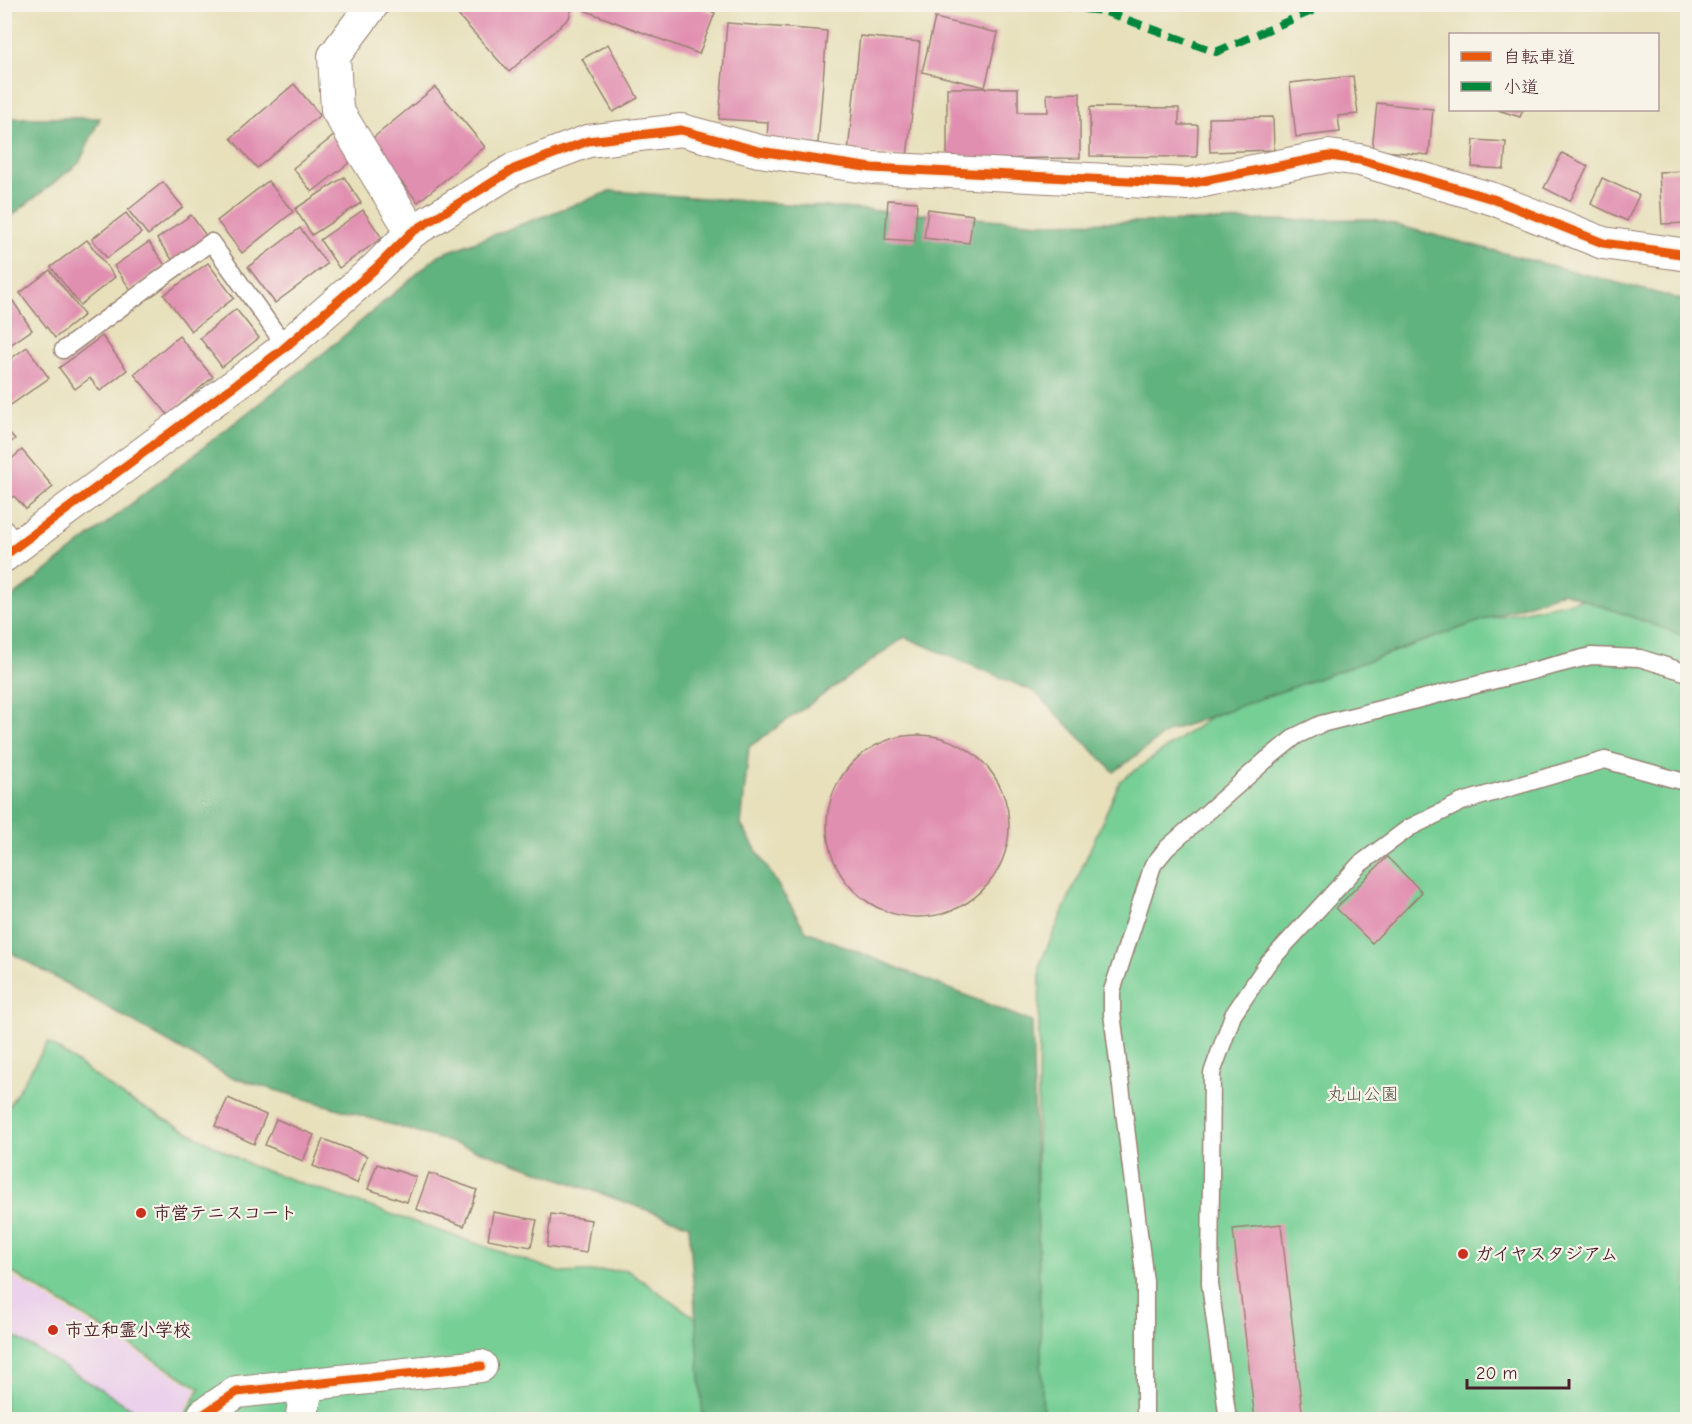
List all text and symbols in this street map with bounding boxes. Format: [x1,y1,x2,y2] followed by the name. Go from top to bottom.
[1449,33,1659,111] legend
[1503,47,1575,68] text: 自転車道
[1503,77,1539,98] text: 小道
[1327,1084,1399,1105] park label: 丸山公園
[153,1203,297,1224] place label: 市営テニスコート
[134,1206,148,1220] marker: 市営テニスコート
[1475,1244,1618,1265] place label: ガイヤスタジアム
[1456,1247,1470,1261] marker: ガイヤスタジアム
[65,1320,191,1341] place label: 市立和霊小学校
[46,1323,60,1337] marker: 市立和霊小学校
[1467,1352,1569,1390] scale bar
[1476,1363,1517,1384] text: 20 m

